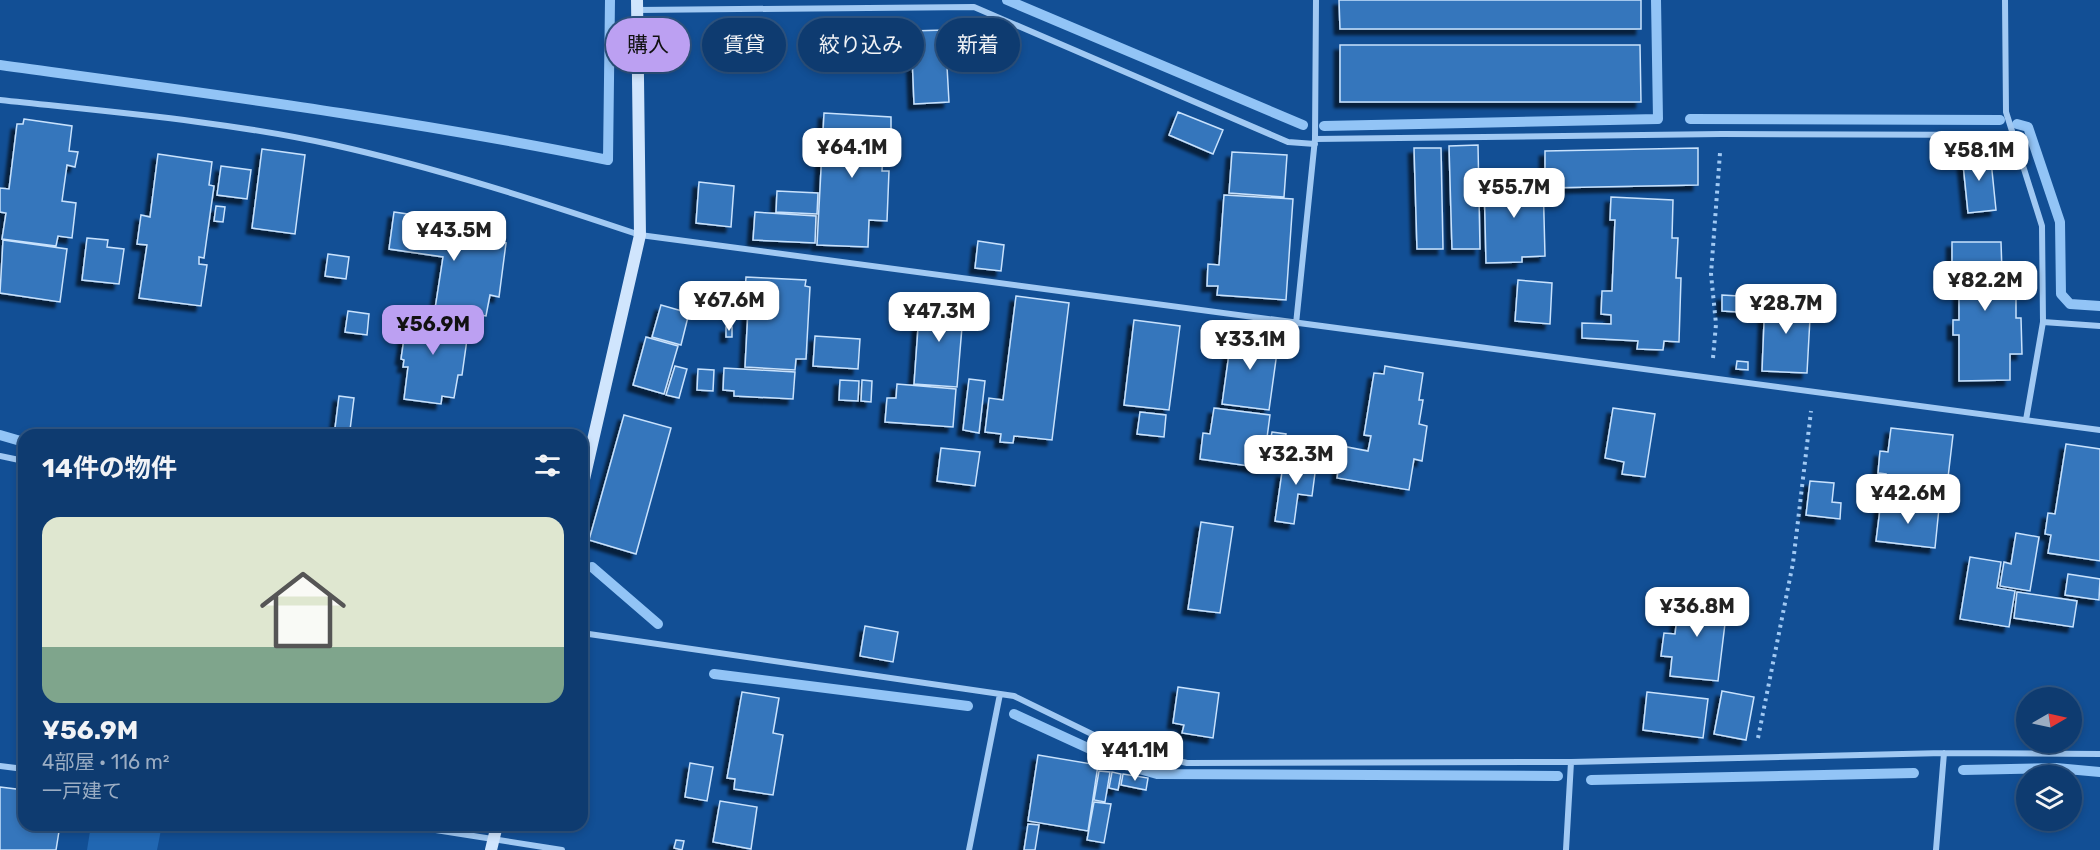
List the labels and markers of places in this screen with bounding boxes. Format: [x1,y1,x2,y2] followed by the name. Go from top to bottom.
[803,128,901,179] pin: ¥64.1M
[1930,131,2028,182] pin: ¥58.1M
[1465,168,1563,219] pin: ¥55.7M
[405,211,503,262] pin: ¥43.5M
[1936,261,2034,312] pin: ¥82.2M
[680,281,778,332] pin: ¥67.6M
[1737,284,1835,335] pin: ¥28.7M
[890,292,988,343] pin: ¥47.3M
[384,305,482,356] pin: ¥56.9M
[1201,320,1299,371] pin: ¥33.1M
[1247,435,1345,486] pin: ¥32.3M
[1859,474,1957,525] pin: ¥42.6M
[1648,587,1746,638] pin: ¥36.8M
[1086,731,1184,782] pin: ¥41.1M

